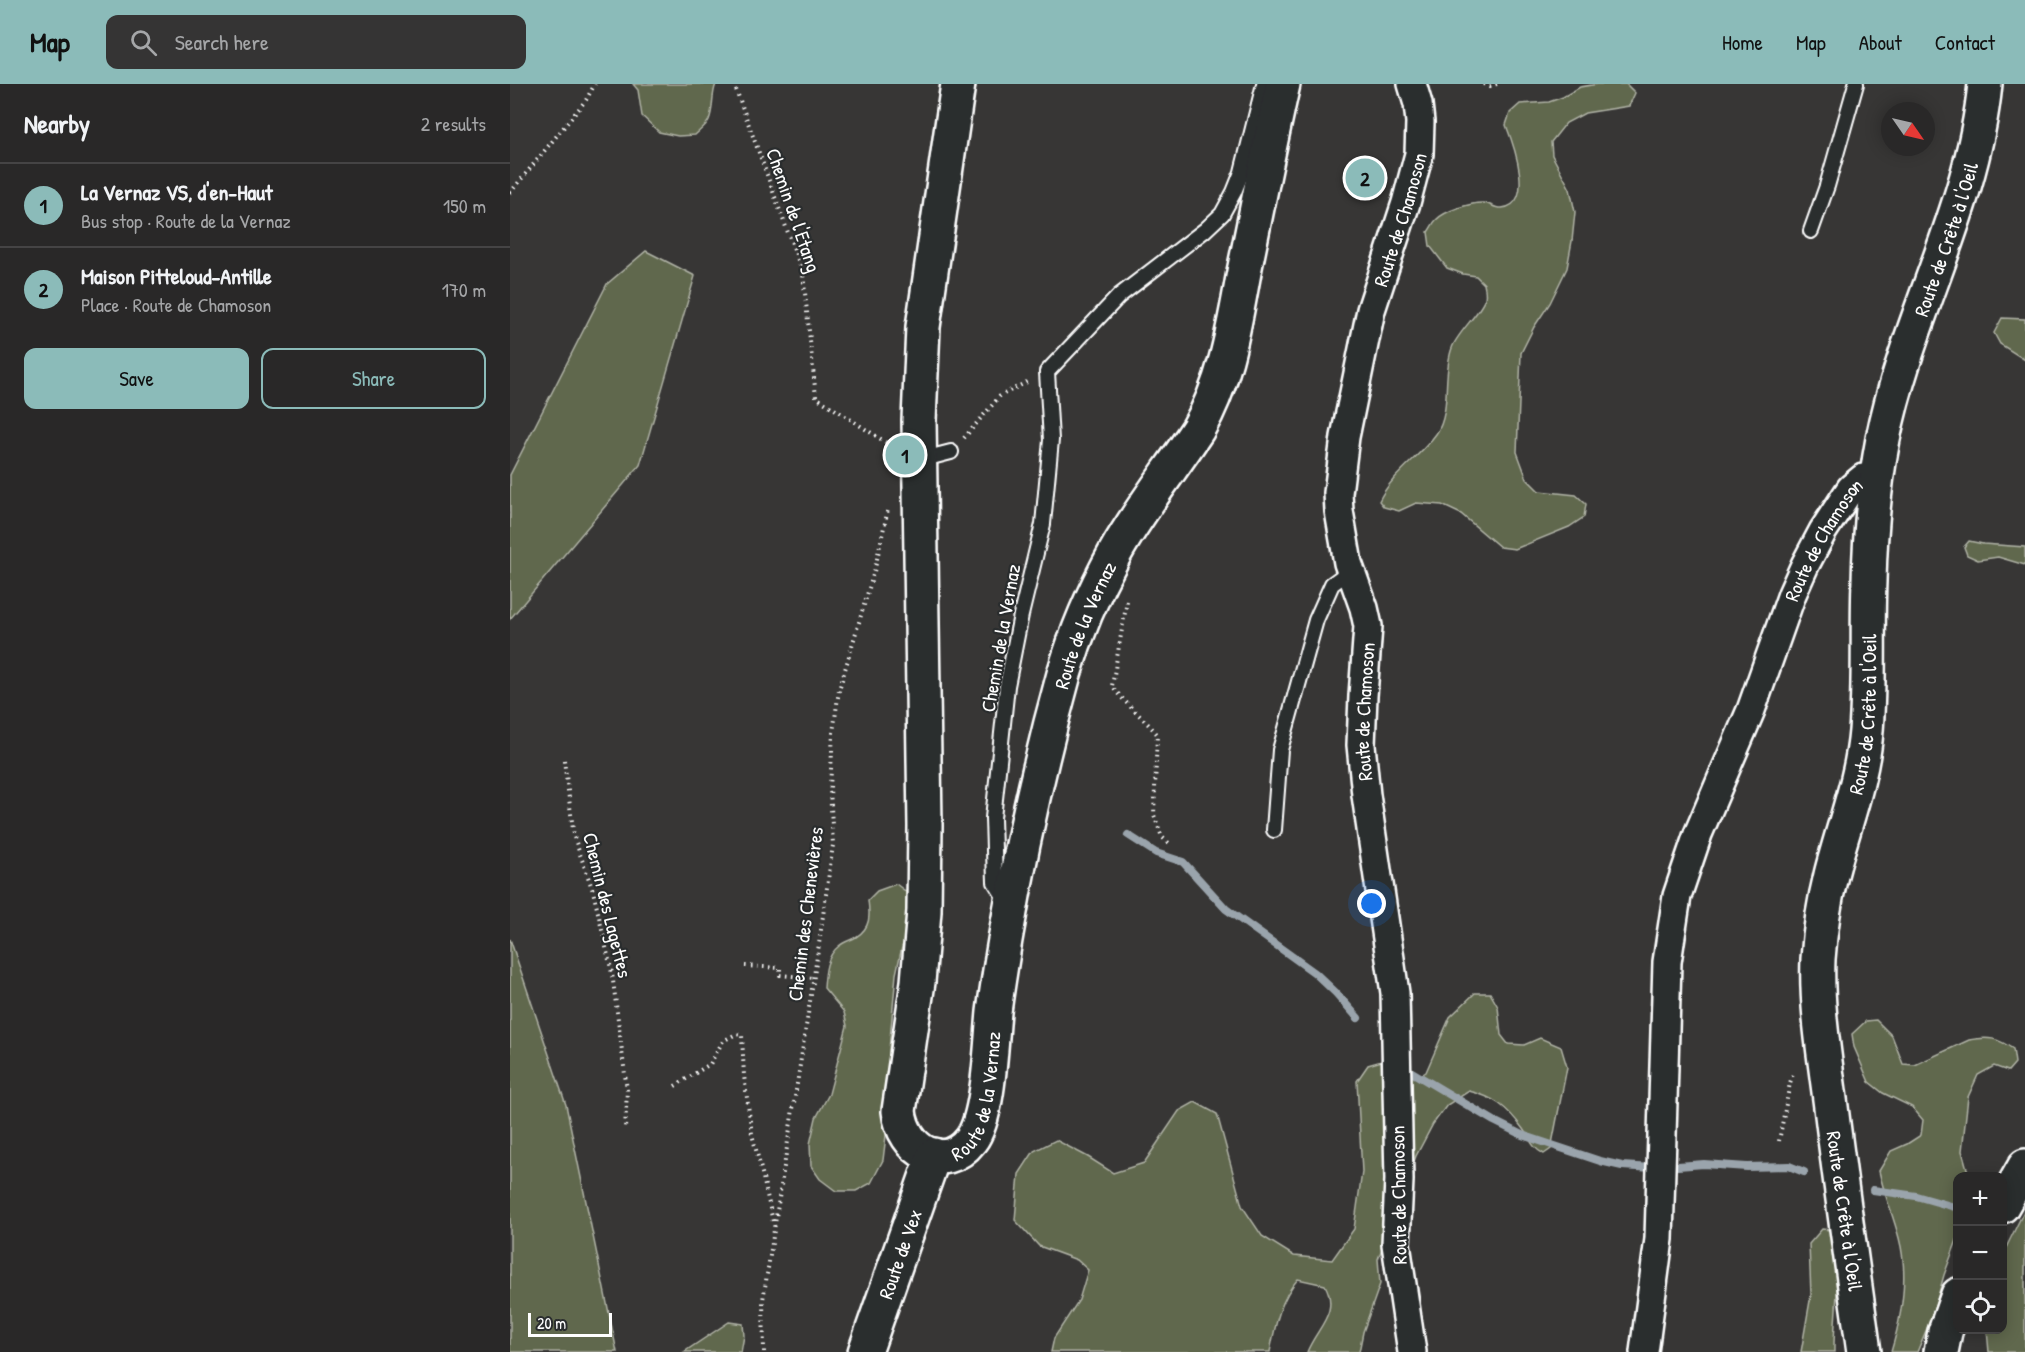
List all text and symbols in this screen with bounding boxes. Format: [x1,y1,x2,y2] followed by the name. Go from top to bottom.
[106,15,526,69] search box
[30,23,70,61] text: Map
[127,26,160,59] icon: search
[175,27,269,57] text: Search here
[1722,28,1763,57] text: Home
[1796,28,1826,57] text: Map
[1859,28,1902,57] text: About
[1935,28,1995,57] text: Contact
[1881,102,1935,156] north arrow
[24,106,90,141] text: Nearby
[421,110,486,137] text: 2 results
[760,144,828,276] street label: Chemin de l'Etang
[1366,149,1432,290] street label: Route de Chamoson
[1346,156,1384,200] pin: 2
[1907,159,1984,320] street label: Route de Crête à l'Oeil
[81,177,273,207] text: La Vernaz VS, d'en-Haut
[40,192,47,219] text: 1
[443,192,486,219] text: 150 m
[81,207,291,234] text: Bus stop · Route de la Vernaz
[81,261,272,291] text: Maison Pitteloud-Antille
[39,276,48,303] text: 2
[442,276,486,303] text: 170 m
[81,291,271,318] text: Place · Route de Chamoson
[24,348,249,409] button: Save
[261,348,486,409] button: Share
[886,432,924,478] pin: 1
[1777,471,1868,605] street label: Route de Chamoson
[1047,556,1122,692] street label: Route de la Vernaz
[974,562,1026,714] street label: Chemin de la Vernaz
[1841,633,1882,797] street label: Route de Crête à l'Oeil
[1347,642,1380,782] street label: Route de Chamoson
[781,825,829,1003] street label: Chemin des Chenevières
[577,830,639,981] street label: Chemin des Lagettes
[1357,889,1386,918] your location
[946,1030,1006,1167] street label: Route de la Vernaz
[1383,1125,1413,1265] street label: Route de Chamoson
[1820,1129,1870,1293] street label: Route de Crête à l'Oeil
[1953,1172,2007,1334] map controls
[1953,1172,2007,1226] button: +
[871,1205,928,1302] street label: Route de Vex
[1953,1226,2007,1280] button: −
[1953,1280,2007,1334] button: locate
[528,1310,612,1338] scale bar
[537,1312,566,1334] text: 20 m

